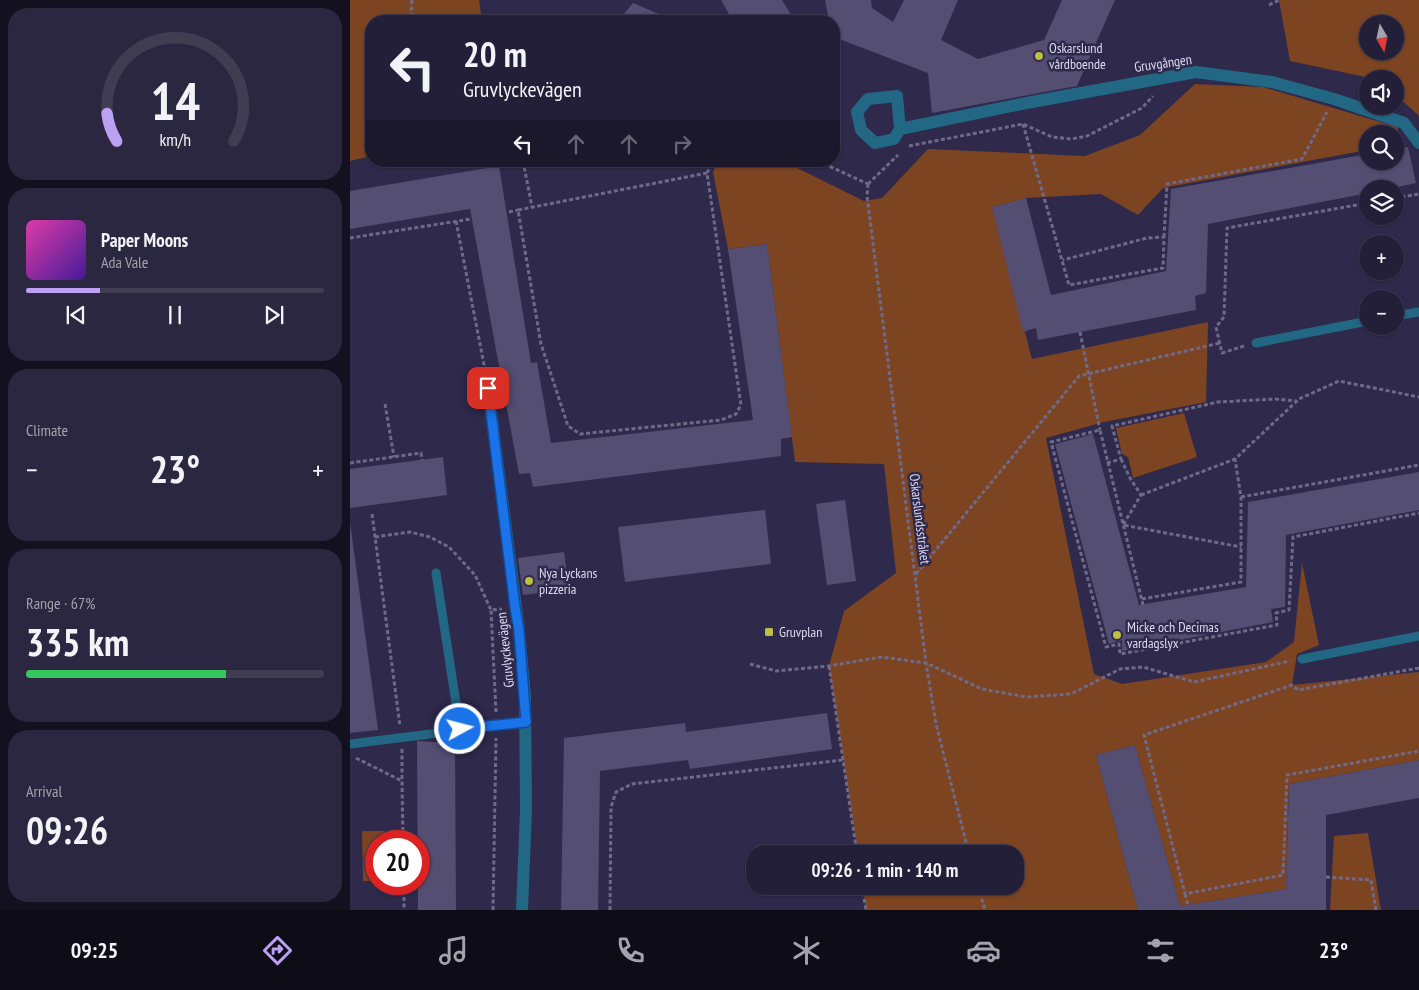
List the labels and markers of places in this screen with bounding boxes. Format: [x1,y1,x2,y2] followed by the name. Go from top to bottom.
[1049,39,1106,73] place label: Oskarslund vårdboende
[1033,50,1045,62] marker: Oskarslund vårdboende
[467,367,509,409] pin
[539,564,598,598] place label: Nya Lyckans pizzeria
[523,575,535,587] marker: Nya Lyckans pizzeria
[1127,618,1219,652] place label: Micke och Decimas vardagslyx
[779,623,822,641] place label: Gruvplan
[763,626,775,638] marker: Gruvplan
[1111,629,1123,641] marker: Micke och Decimas vardagslyx

